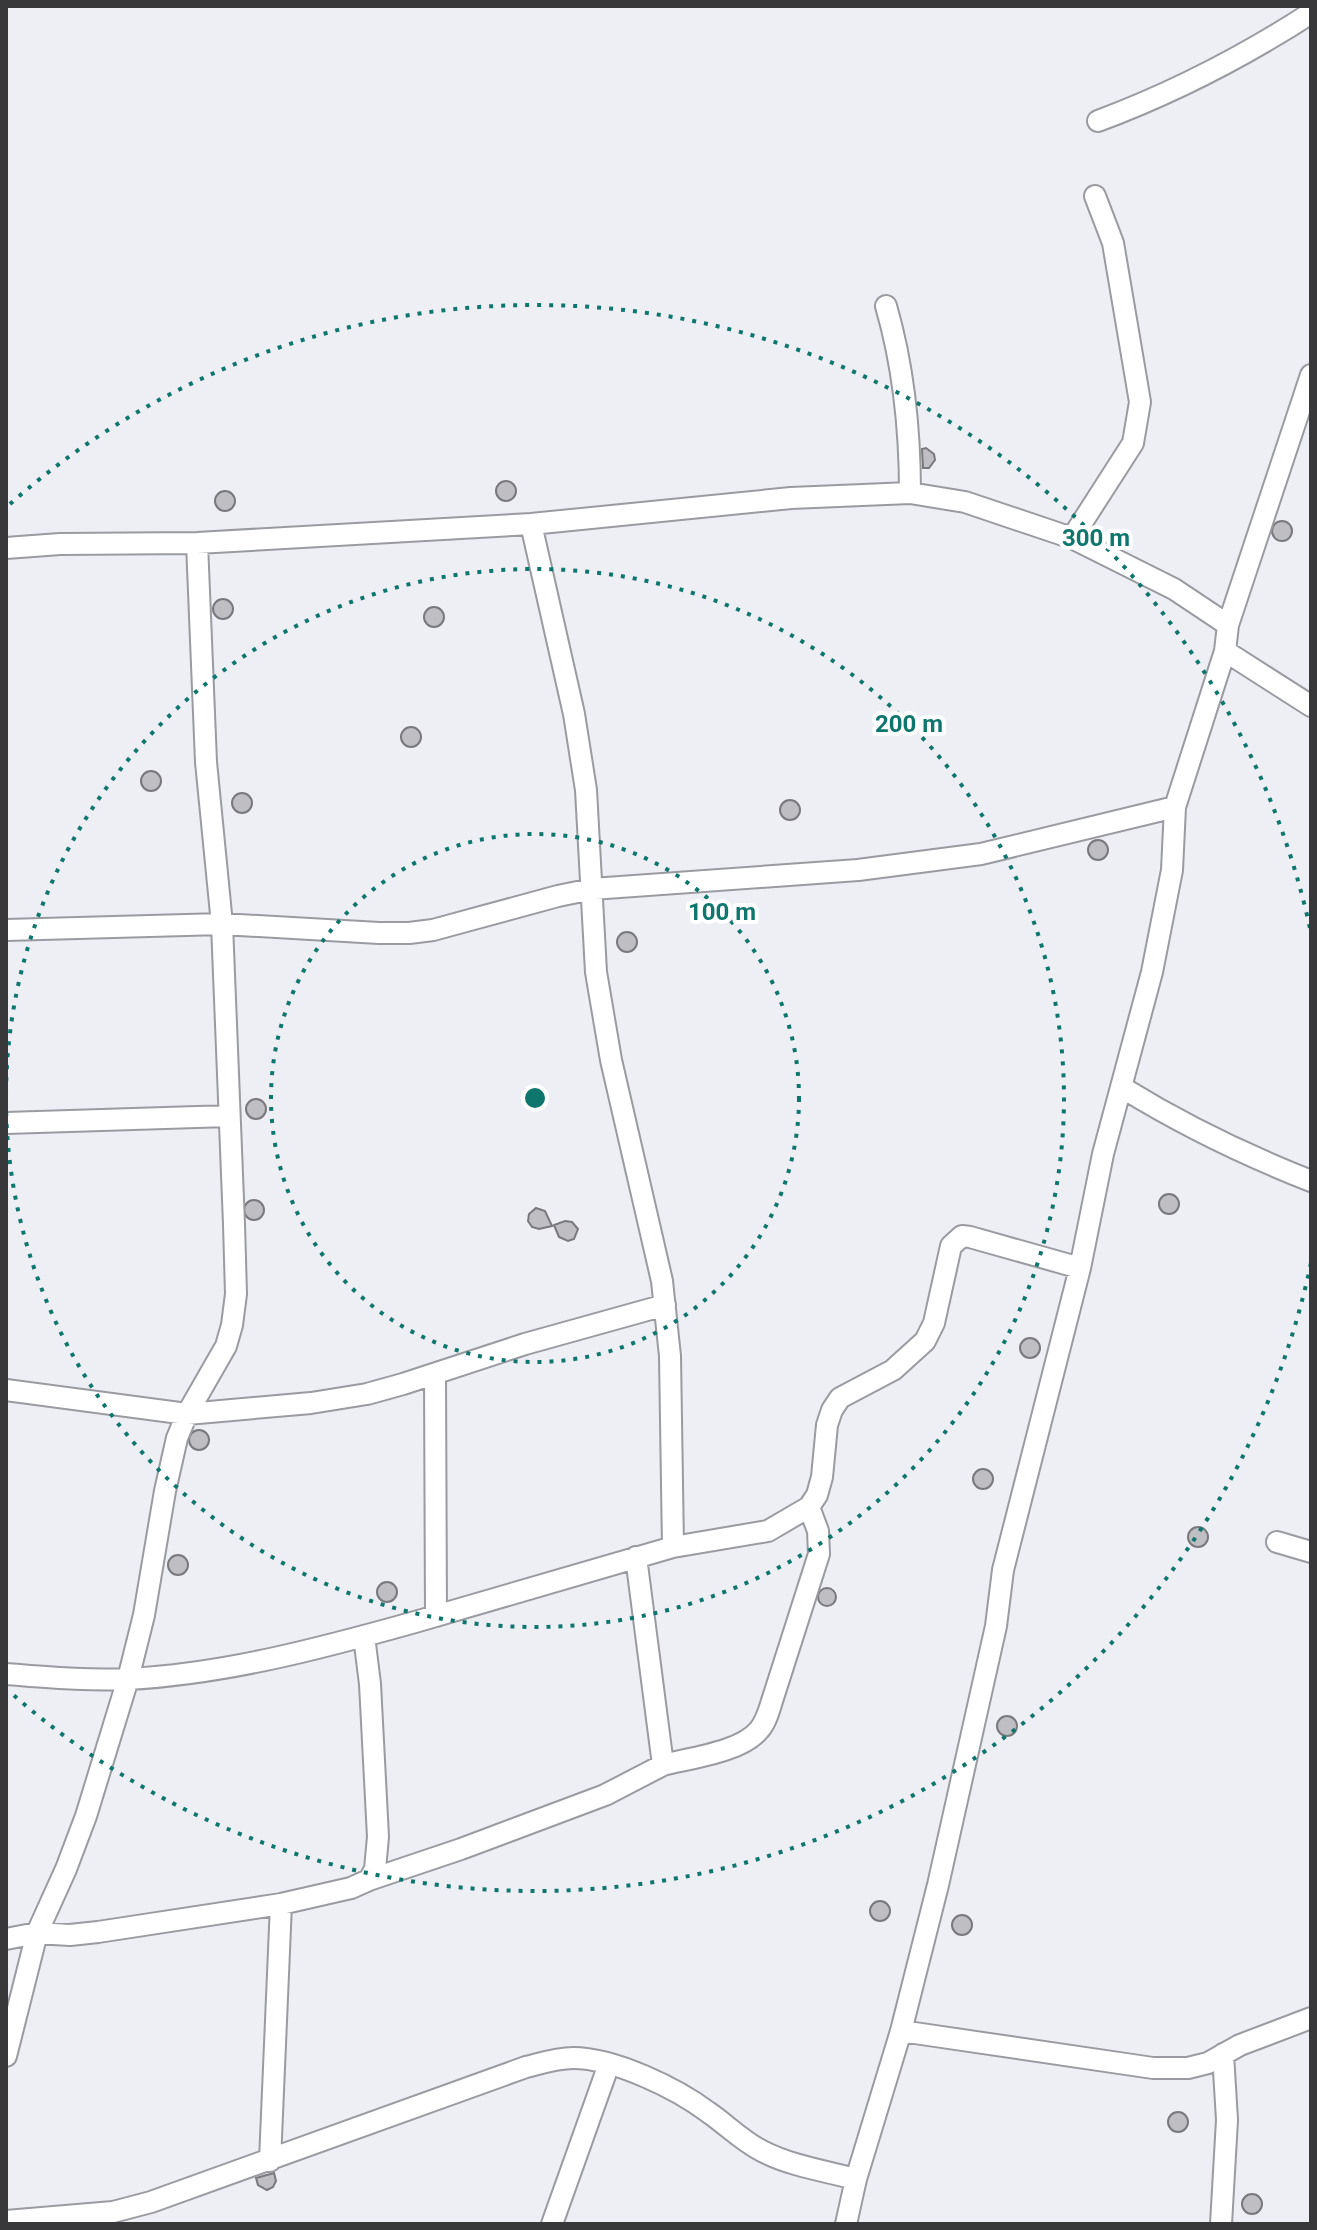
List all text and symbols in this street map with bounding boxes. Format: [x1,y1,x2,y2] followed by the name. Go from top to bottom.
[1062,524,1130,552] text: 300 m
[875,710,943,738] text: 200 m
[688,898,756,926] text: 100 m
[521,1084,549,1112] centre of rings

